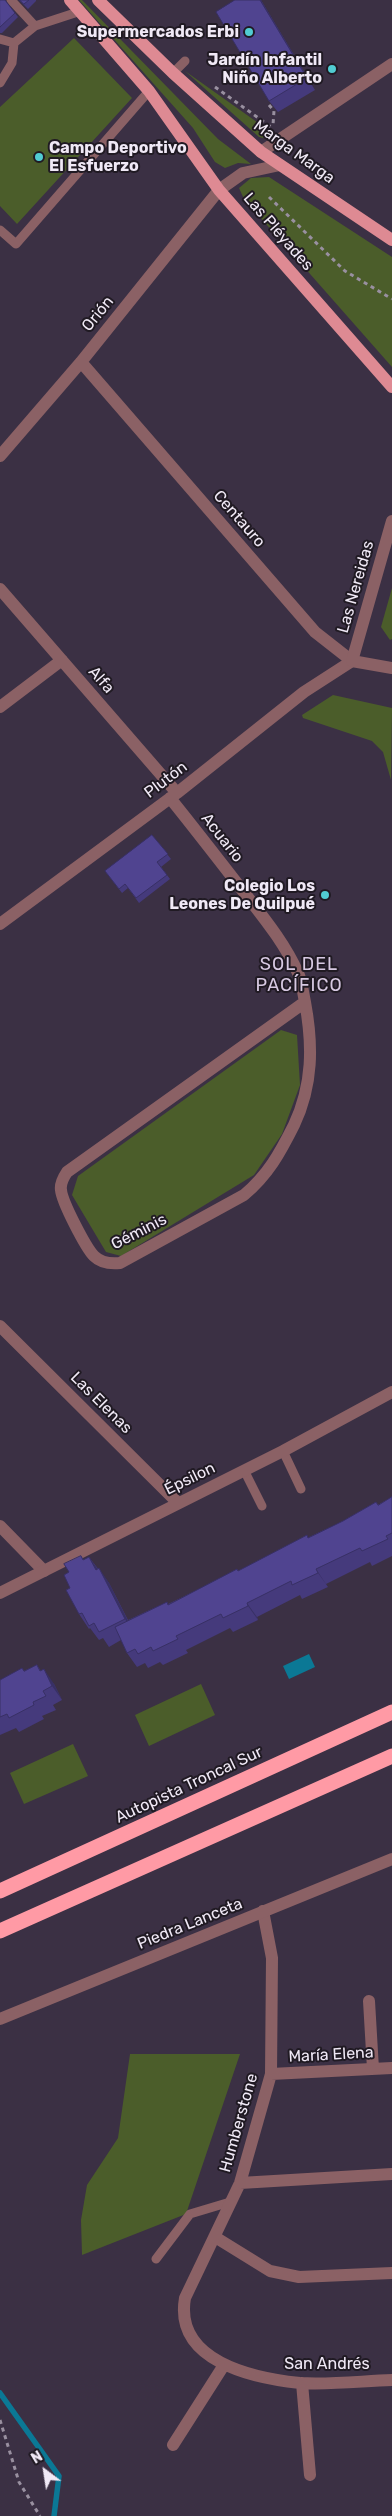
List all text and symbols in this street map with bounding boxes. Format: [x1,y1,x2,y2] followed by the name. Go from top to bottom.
[77,22,239,42] place label: Supermercados Erbi
[243,26,255,38] marker: Supermercados Erbi
[208,50,322,88] place label: Jardín Infantil Niño Alberto
[326,63,338,75] marker: Jardín Infantil Niño Alberto
[250,116,338,188] street label: Marga Marga
[49,138,187,176] place label: Campo Deportivo El Esfuerzo
[33,151,45,163] marker: Campo Deportivo El Esfuerzo
[239,189,317,275] street label: Las Pléyades
[78,293,118,335] street label: Orión
[209,487,269,551] street label: Centauro
[334,539,378,635] street label: Las Nereidas
[84,663,118,697] street label: Alfa
[141,758,191,802] street label: Plutón
[197,810,247,866] street label: Acuario
[169,876,315,914] place label: Colegio Los Leones De Quilpué
[319,889,331,901] marker: Colegio Los Leones De Quilpué
[254,954,344,996] district label: SOL DEL PACÍFICO
[108,1210,170,1254] street label: Géminis
[66,1368,136,1438] street label: Las Elenas
[162,1459,218,1499] street label: Épsilon
[112,1742,266,1828] street label: Autopista Troncal Sur
[135,1894,245,1954] street label: Piedra Lanceta
[288,2043,374,2067] street label: María Elena
[216,2071,262,2175] street label: Humberstone
[284,2354,370,2374] street label: San Andrés
[20,2446,70,2496] north arrow
[28,2448,46,2468] text: N

